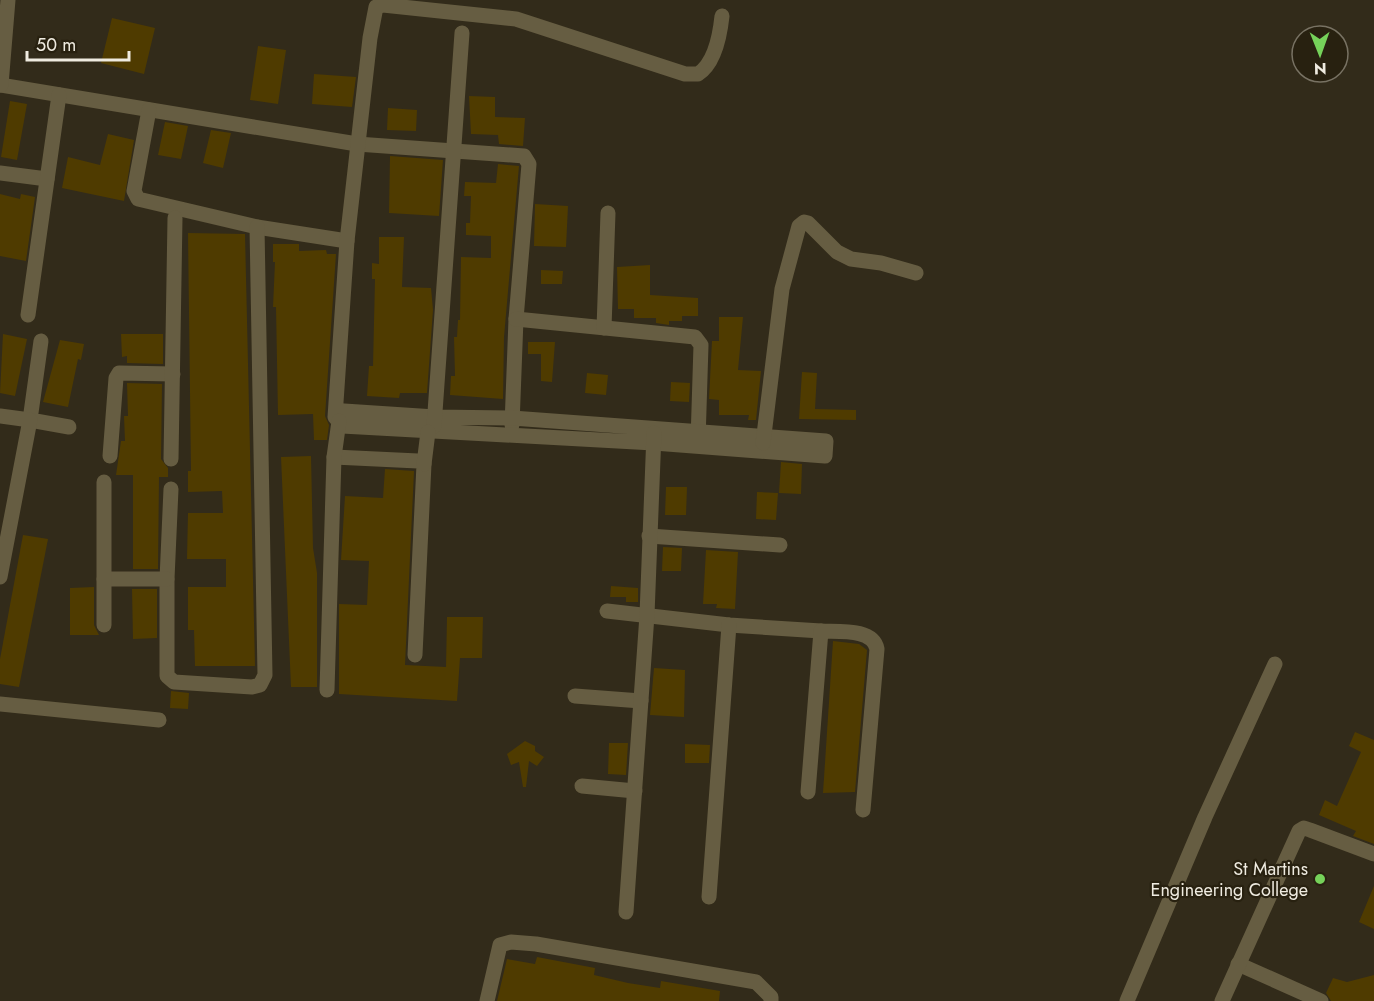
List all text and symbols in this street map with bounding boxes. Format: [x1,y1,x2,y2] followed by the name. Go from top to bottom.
[27,24,129,62] scale bar
[1290,24,1350,84] north arrow
[36,32,76,58] text: 50 m
[1314,57,1327,80] text: N
[1151,856,1308,903] place label: St Martins Engineering College
[1313,872,1327,886] marker: St Martins Engineering College

